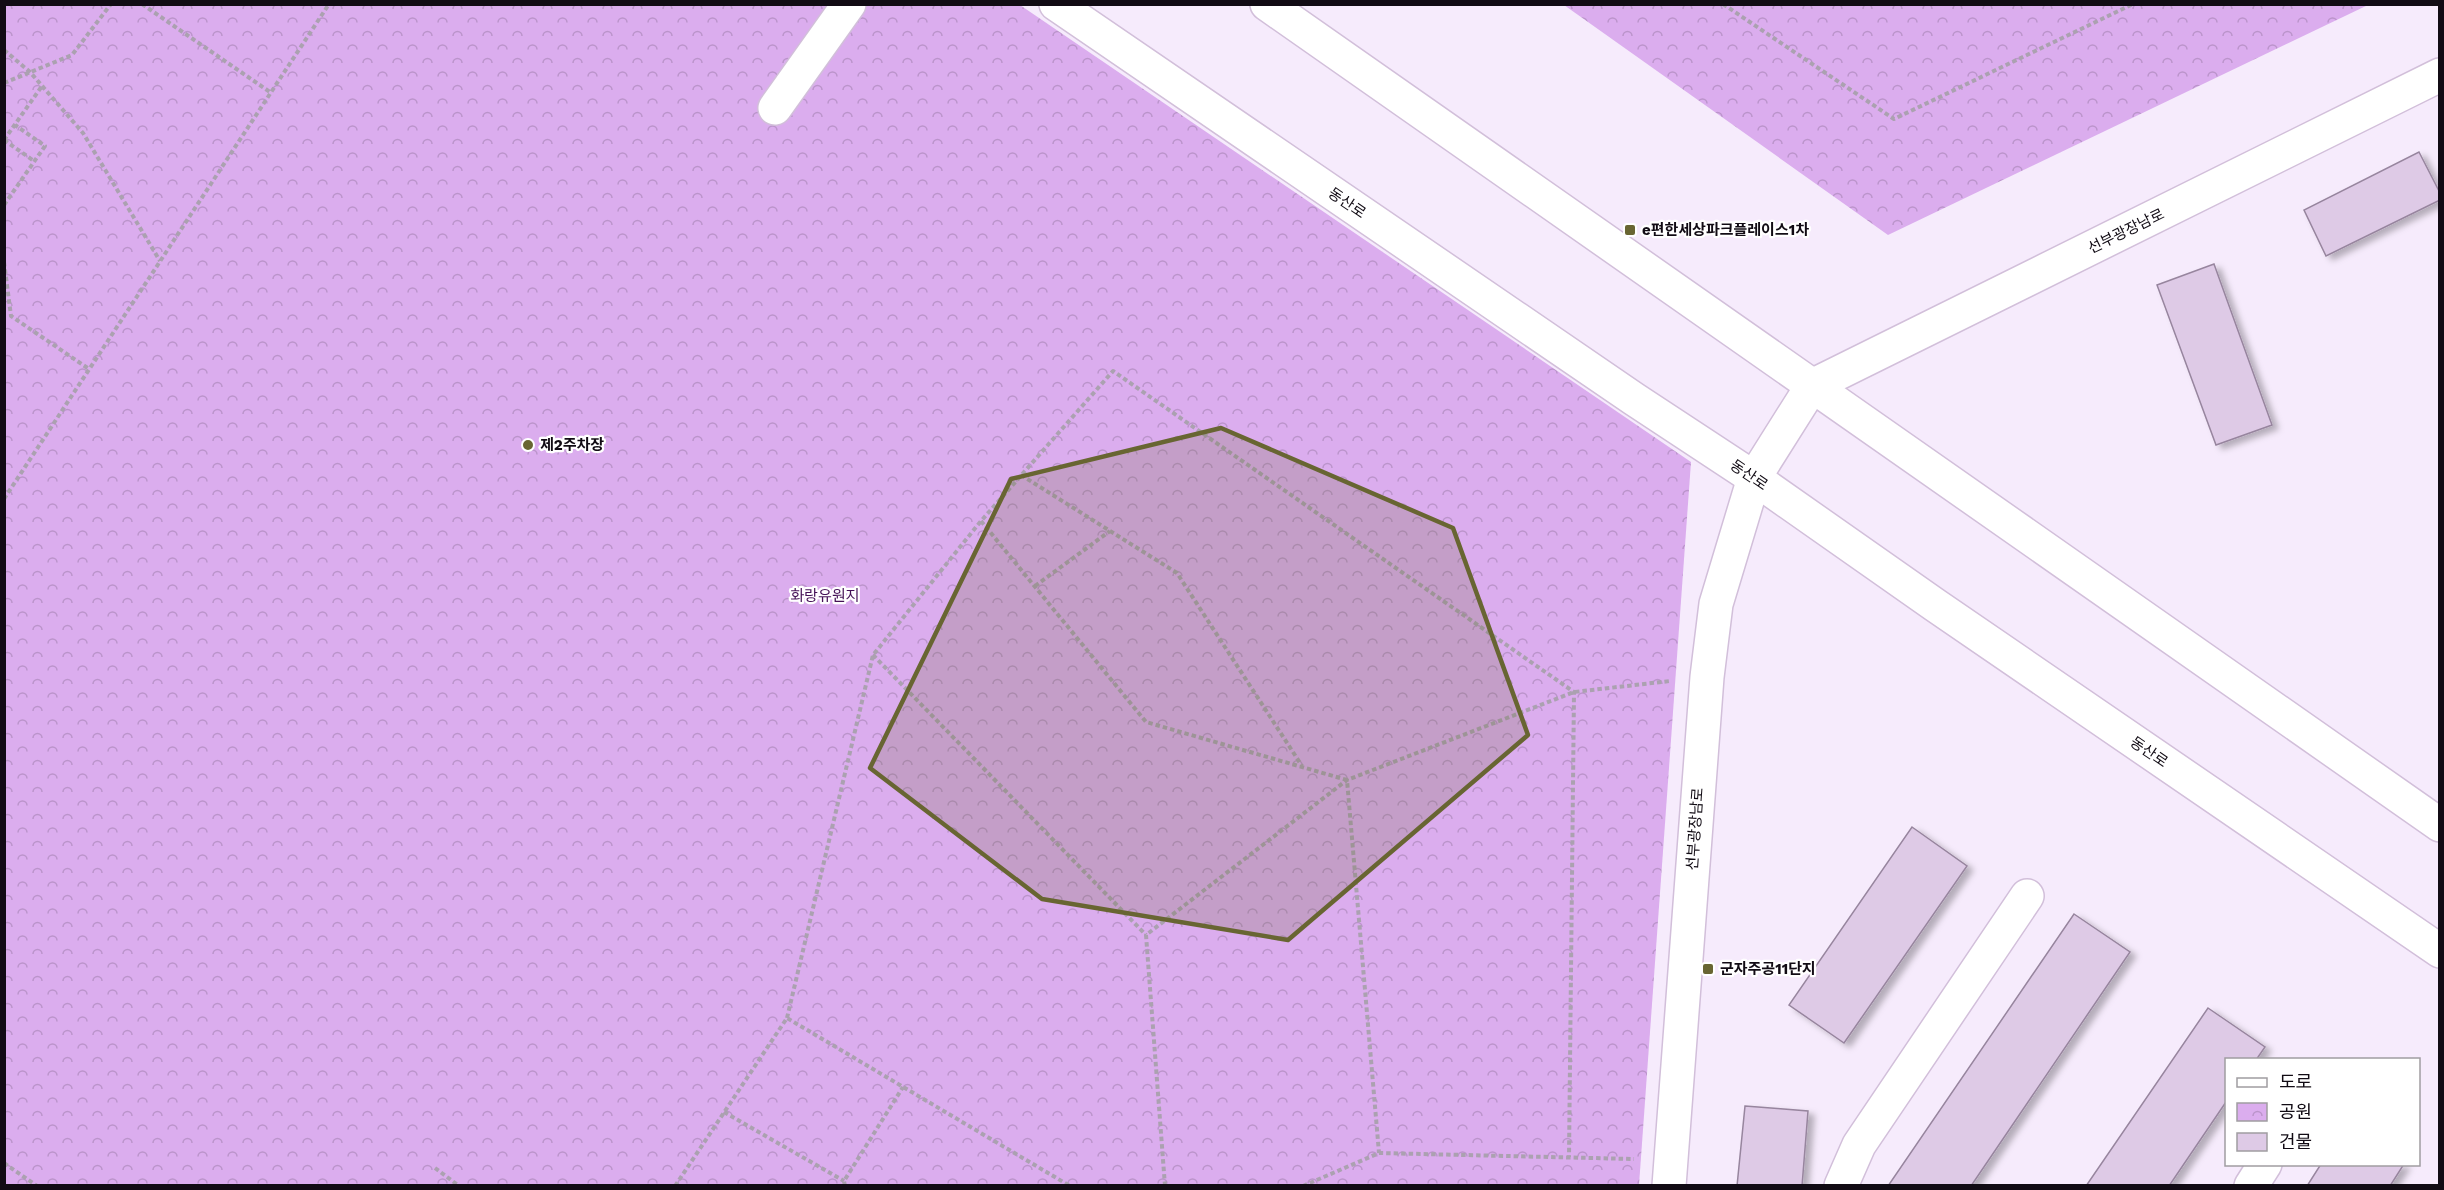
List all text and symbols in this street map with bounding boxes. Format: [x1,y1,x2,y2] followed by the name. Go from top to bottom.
[1325,184,1369,222] street label: 동산로
[2085,205,2167,257] street label: 선부광장남로
[1642,221,1809,239] place label: e편한세상파크플레이스1차
[1623,223,1637,237] marker: e편한세상파크플레이스1차
[540,436,604,454] place label: 제2주차장
[521,438,535,452] marker: 제2주차장
[1727,456,1771,494] street label: 동산로
[790,587,860,605] park label: 화랑유원지
[2127,733,2171,771] street label: 동산로
[1683,787,1707,871] street label: 선부광장남로
[1720,960,1816,978] place label: 군자주공11단지
[1701,962,1715,976] marker: 군자주공11단지
[2225,1058,2420,1166] legend
[2279,1071,2312,1092] text: 도로
[2279,1101,2312,1122] text: 공원
[2279,1131,2312,1152] text: 건물

